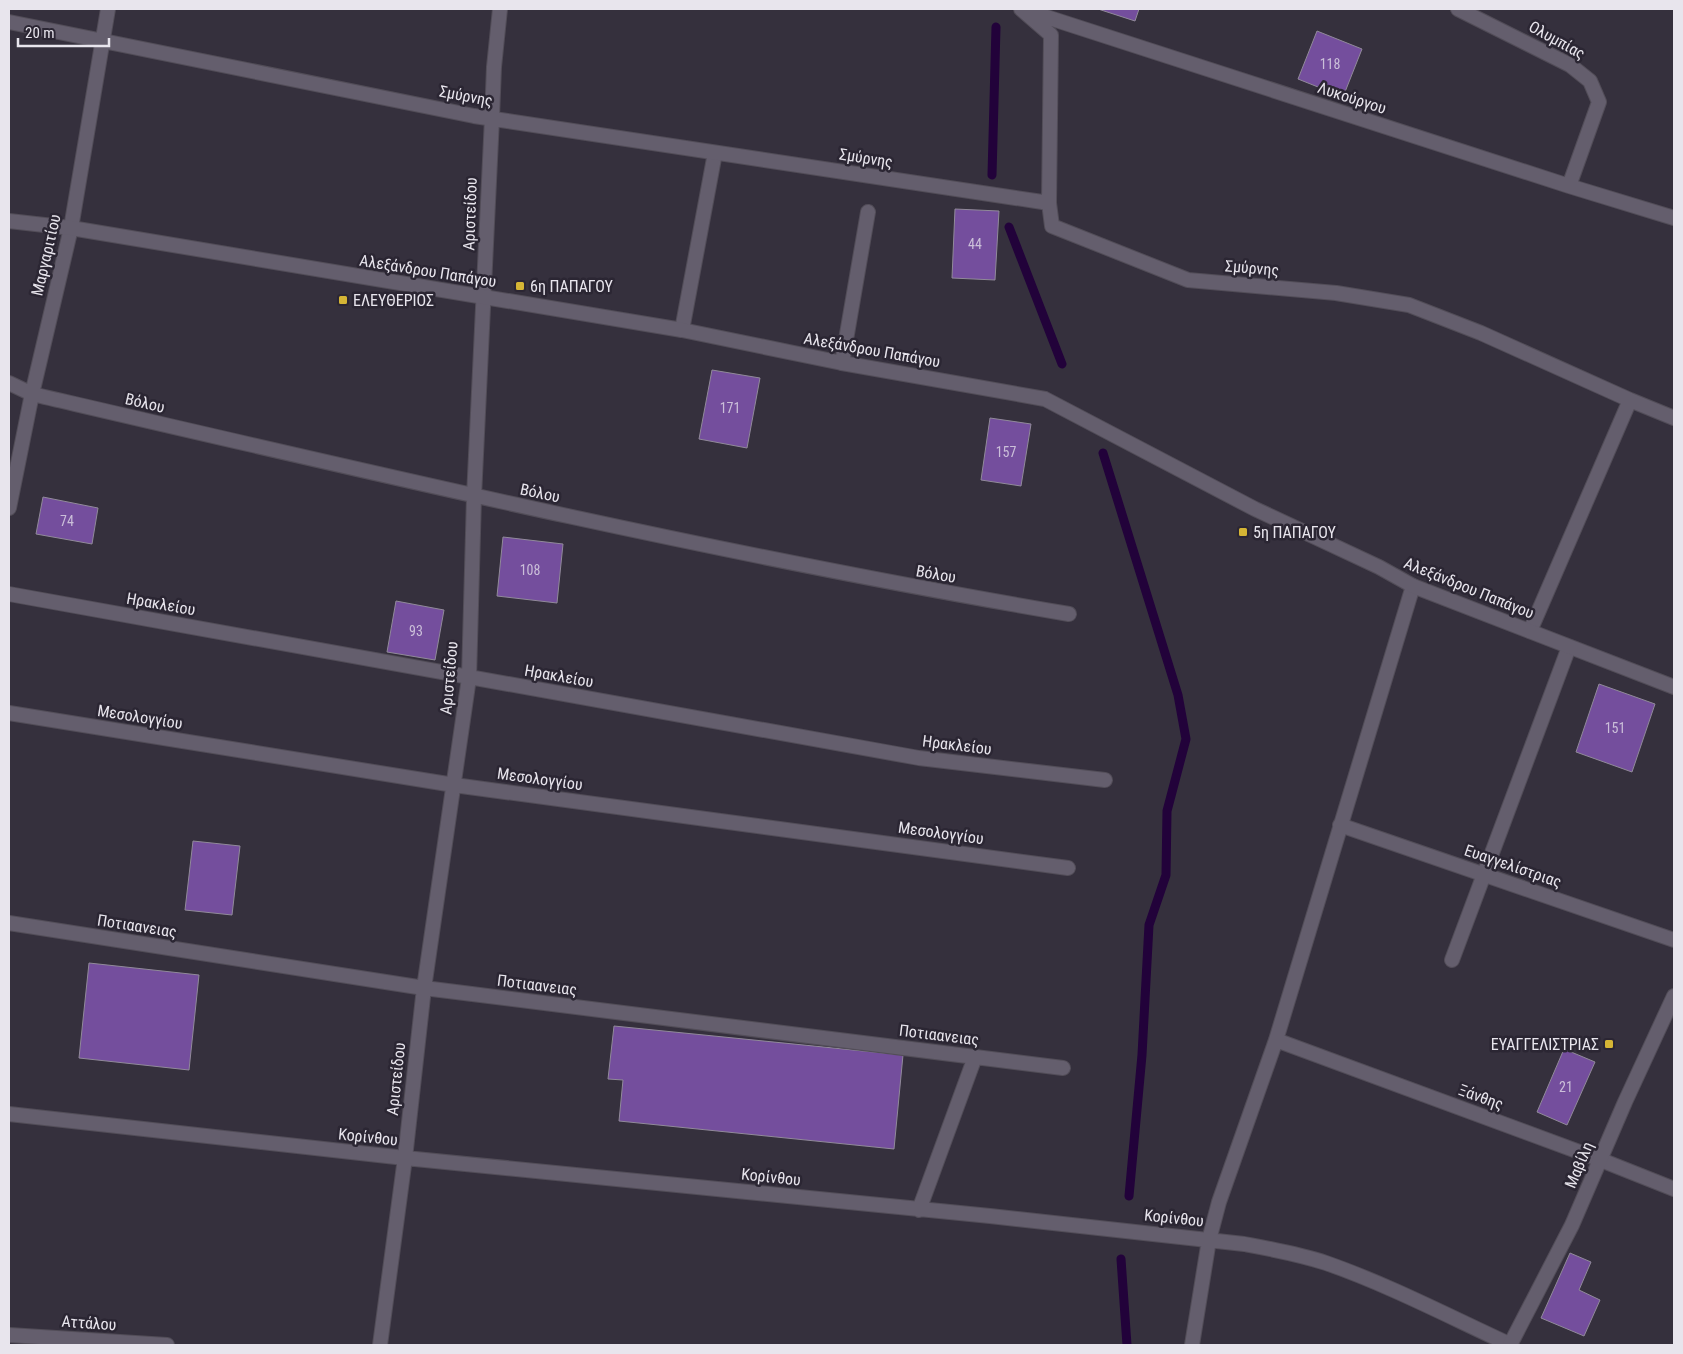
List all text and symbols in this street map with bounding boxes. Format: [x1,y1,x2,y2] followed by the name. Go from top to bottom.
[18,15,109,47] scale bar
[1526,17,1588,63] street label: Ολυμπίας
[25,24,55,42] text: 20 m
[1320,56,1340,72] house number: 118
[1315,78,1389,118] street label: Λυκούργου
[438,82,494,110] street label: Σμύρνης
[838,144,894,172] street label: Σμύρνης
[459,177,481,251] street label: Αριστείδου
[27,212,65,298] street label: Μαργαριτίου
[968,236,982,252] house number: 44
[358,251,498,291] street label: Αλεξάνδρου Παπάγου
[1224,256,1280,280] street label: Σμύρνης
[530,277,613,296] place label: 6η ΠΑΠΑΓΟΥ
[514,280,526,292] marker: 6η ΠΑΠΑΓΟΥ
[353,291,434,310] place label: ΕΛΕΥΘΕΡΙΟΣ
[337,294,349,306] marker: ΕΛΕΥΘΕΡΙΟΣ
[802,329,942,371] street label: Αλεξάνδρου Παπάγου
[123,389,167,417] street label: Βόλου
[720,400,740,416] house number: 171
[996,444,1016,460] house number: 157
[518,480,562,506] street label: Βόλου
[60,513,74,529] house number: 74
[1253,523,1336,542] place label: 5η ΠΑΠΑΓΟΥ
[1237,526,1249,538] marker: 5η ΠΑΠΑΓΟΥ
[1401,553,1537,623] street label: Αλεξάνδρου Παπάγου
[915,561,957,587] street label: Βόλου
[520,562,540,578] house number: 108
[125,589,197,619] street label: Ηρακλείου
[409,623,423,639] house number: 93
[436,641,462,715] street label: Αριστείδου
[523,661,595,691] street label: Ηρακλείου
[96,701,184,733] street label: Μεσολογγίου
[1605,720,1625,736] house number: 151
[921,731,993,759] street label: Ηρακλείου
[496,764,584,794] street label: Μεσολογγίου
[897,818,985,848] street label: Μεσολογγίου
[1462,841,1564,891] street label: Ευαγγελίστριας
[96,910,178,942] street label: Ποτιαανειας
[496,971,578,999] street label: Ποτιαανειας
[898,1021,980,1049] street label: Ποτιαανειας
[1491,1035,1599,1054] place label: ΕΥΑΓΓΕΛΙΣΤΡΙΑΣ
[1603,1038,1615,1050] marker: ΕΥΑΓΓΕΛΙΣΤΡΙΑΣ
[383,1042,409,1116] street label: Αριστείδου
[1559,1079,1573,1095] house number: 21
[1456,1080,1506,1114] street label: Ξάνθης
[337,1124,399,1150] street label: Κορίνθου
[1561,1139,1597,1191] street label: Μαβίλη
[740,1164,802,1190] street label: Κορίνθου
[1143,1205,1205,1231] street label: Κορίνθου
[61,1312,117,1334] street label: Αττάλου

